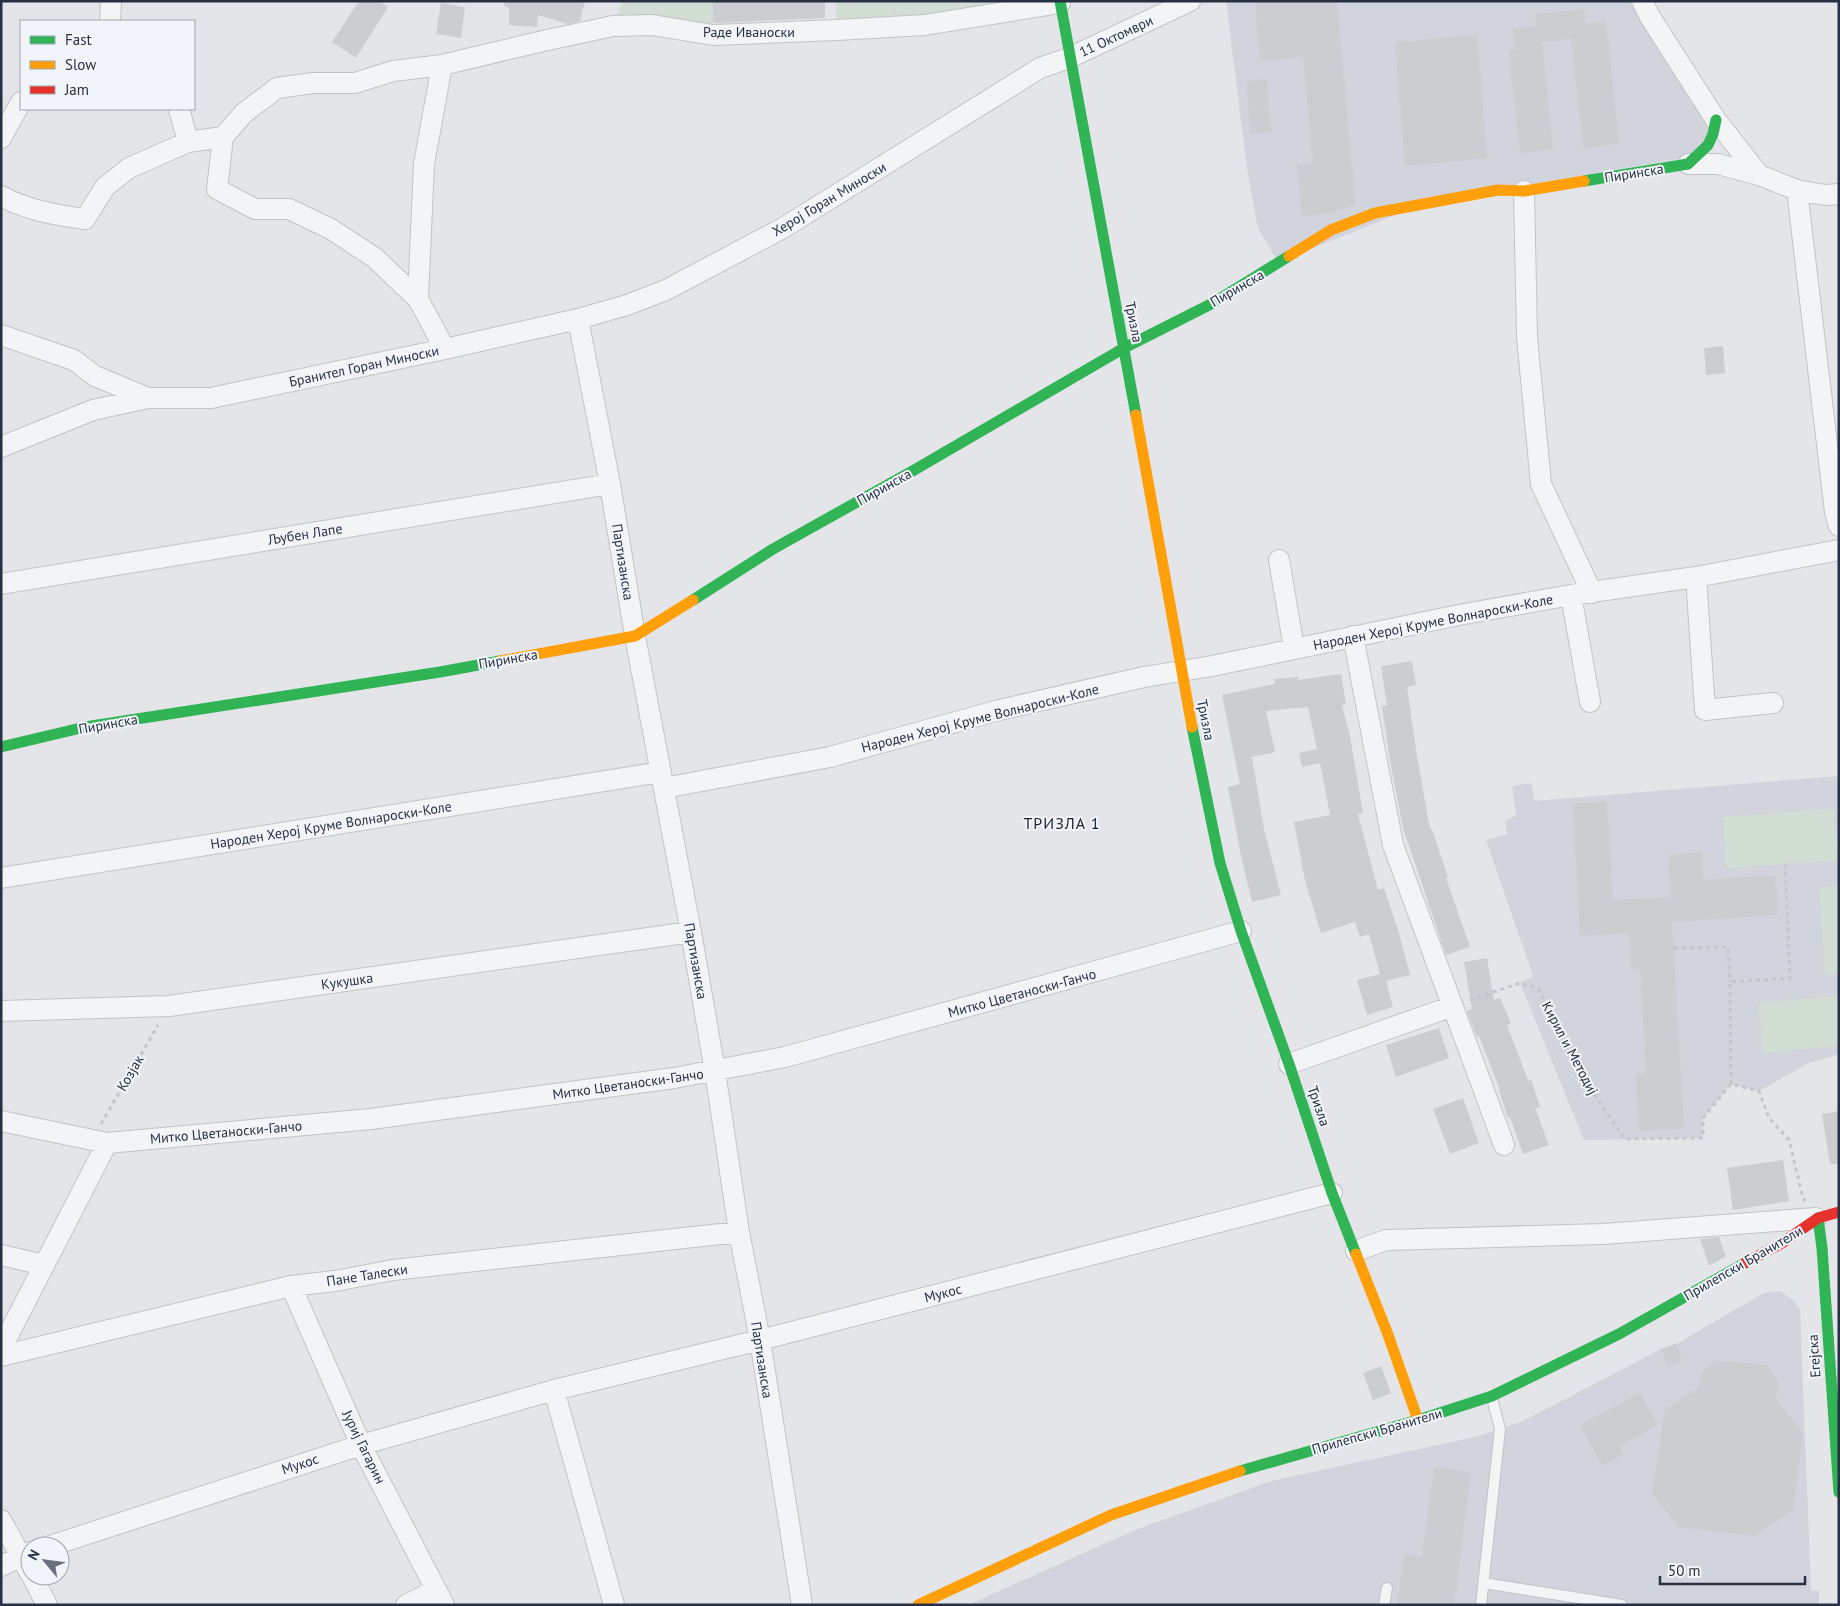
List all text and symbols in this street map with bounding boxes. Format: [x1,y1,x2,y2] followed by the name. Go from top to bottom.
[1076,11,1156,61] street label: 11 Октомври
[20,20,195,110] legend
[703,23,795,41] street label: Раде Иваноски
[65,30,92,49] text: Fast
[65,55,96,74] text: Slow
[64,80,89,99] text: Jam
[769,158,889,240] street label: Херој Горан Миноски
[1603,159,1665,187] street label: Пиринска
[1207,265,1267,311] street label: Пиринска
[1121,300,1147,344] street label: Тризла
[287,341,441,391] street label: Бранител Горан Миноски
[854,465,914,509] street label: Пиринска
[265,519,344,549] street label: Љубен Лапе
[608,522,638,602] street label: Партизанска
[1311,590,1555,654] street label: Народен Херој Круме Волнароски-Коле
[477,645,539,673] street label: Пиринска
[859,680,1101,756] street label: Народен Херој Круме Волнароски-Коле
[1193,698,1219,742] street label: Тризла
[77,710,139,738] street label: Пиринска
[209,797,453,853] street label: Народен Херој Круме Волнароски-Коле
[1023,813,1101,833] district label: ТРИЗЛА 1
[680,921,712,1001] street label: Партизанска
[946,965,1098,1021] street label: Митко Цветаноски-Ганчо
[320,968,374,994] street label: Кукушка
[1538,998,1602,1098] street label: Кирил и Методиј
[113,1051,148,1094] street label: Козјак
[551,1064,705,1104] street label: Митко Цветаноски-Ганчо
[1304,1083,1334,1129] street label: Тризла
[149,1116,303,1148] street label: Митко Цветаноски-Ганчо
[1680,1222,1806,1304] street label: Прилепски Бранители
[325,1260,409,1290] street label: Пане Талески
[922,1280,964,1306] street label: Мукос
[747,1320,777,1400] street label: Партизанска
[1804,1334,1824,1378] street label: Егејска
[1310,1404,1444,1458] street label: Прилепски Бранители
[338,1406,390,1487] street label: Јуриј Гагарин
[279,1450,321,1478] street label: Мукос
[20,1536,70,1586] north arrow
[24,1546,44,1563] text: N
[1660,1554,1805,1586] scale bar
[1668,1561,1701,1580] text: 50 m

